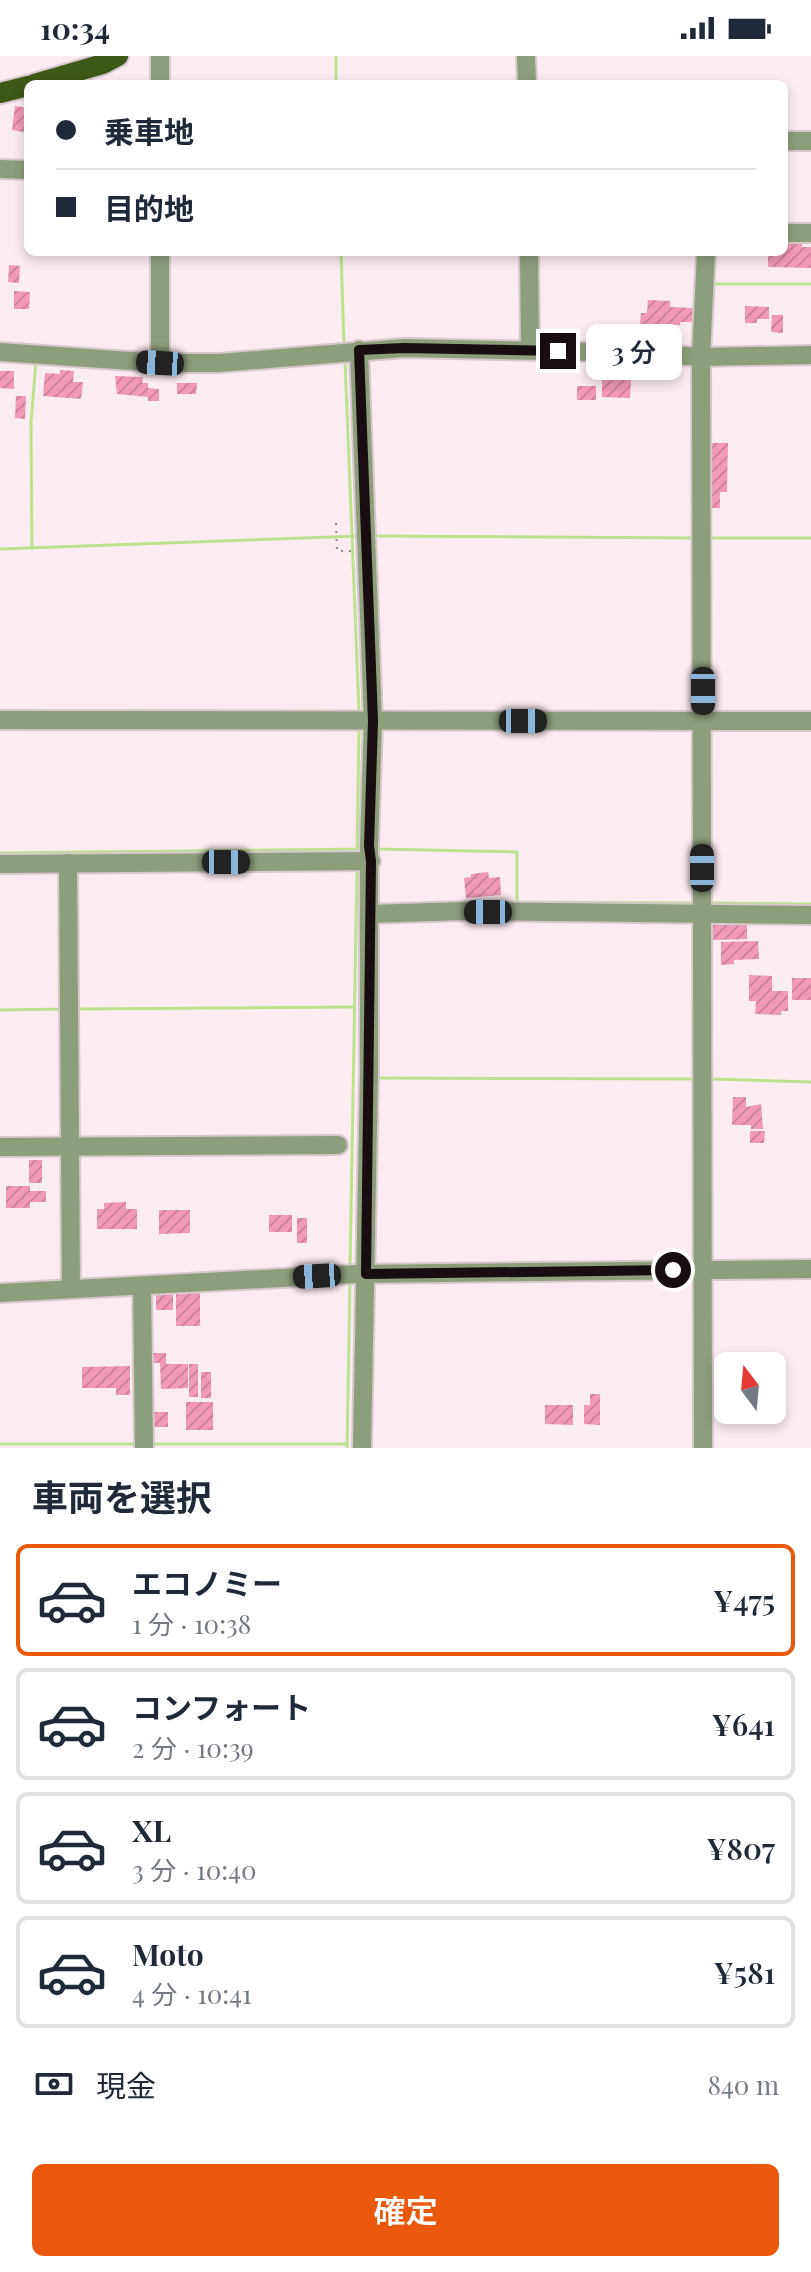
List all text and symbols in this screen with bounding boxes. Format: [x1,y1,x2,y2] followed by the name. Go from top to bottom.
[40,8,110,48] text: 10:34
[104,111,194,151] text: 乗車地
[104,188,194,228] text: 目的地
[586,323,682,379] callout: 3 分
[540,333,576,369] route end
[612,334,656,369] text: 3 分
[135,350,185,376] car
[691,667,715,715] car
[499,709,547,733] car
[690,844,714,892] car
[202,850,250,874] car
[464,900,512,924] car
[655,1252,691,1288] route start
[292,1263,342,1289] car
[714,1352,786,1424] north arrow
[714,1352,786,1424] map controls
[32,1472,212,1520] text: 車両を選択
[132,1563,282,1603] text: エコノミー
[36,1564,108,1636] icon: car
[713,1580,775,1620] text: ¥475
[132,1606,251,1641] text: 1 分 · 10:38
[132,1687,311,1727] text: コンフォート
[36,1688,108,1760] icon: car
[712,1704,775,1744] text: ¥641
[132,1730,254,1765] text: 2 分 · 10:39
[132,1810,171,1850] text: XL
[36,1812,108,1884] icon: car
[707,1828,775,1868] text: ¥807
[132,1852,257,1887] text: 3 分 · 10:40
[132,1934,204,1974] text: Moto
[36,1936,108,2008] icon: car
[714,1952,775,1992] text: ¥581
[132,1976,252,2011] text: 4 分 · 10:41
[32,2062,76,2106] icon: cash
[96,2065,156,2105] text: 現金
[707,2067,779,2102] text: 840 m
[32,2164,779,2256] button: 確定

